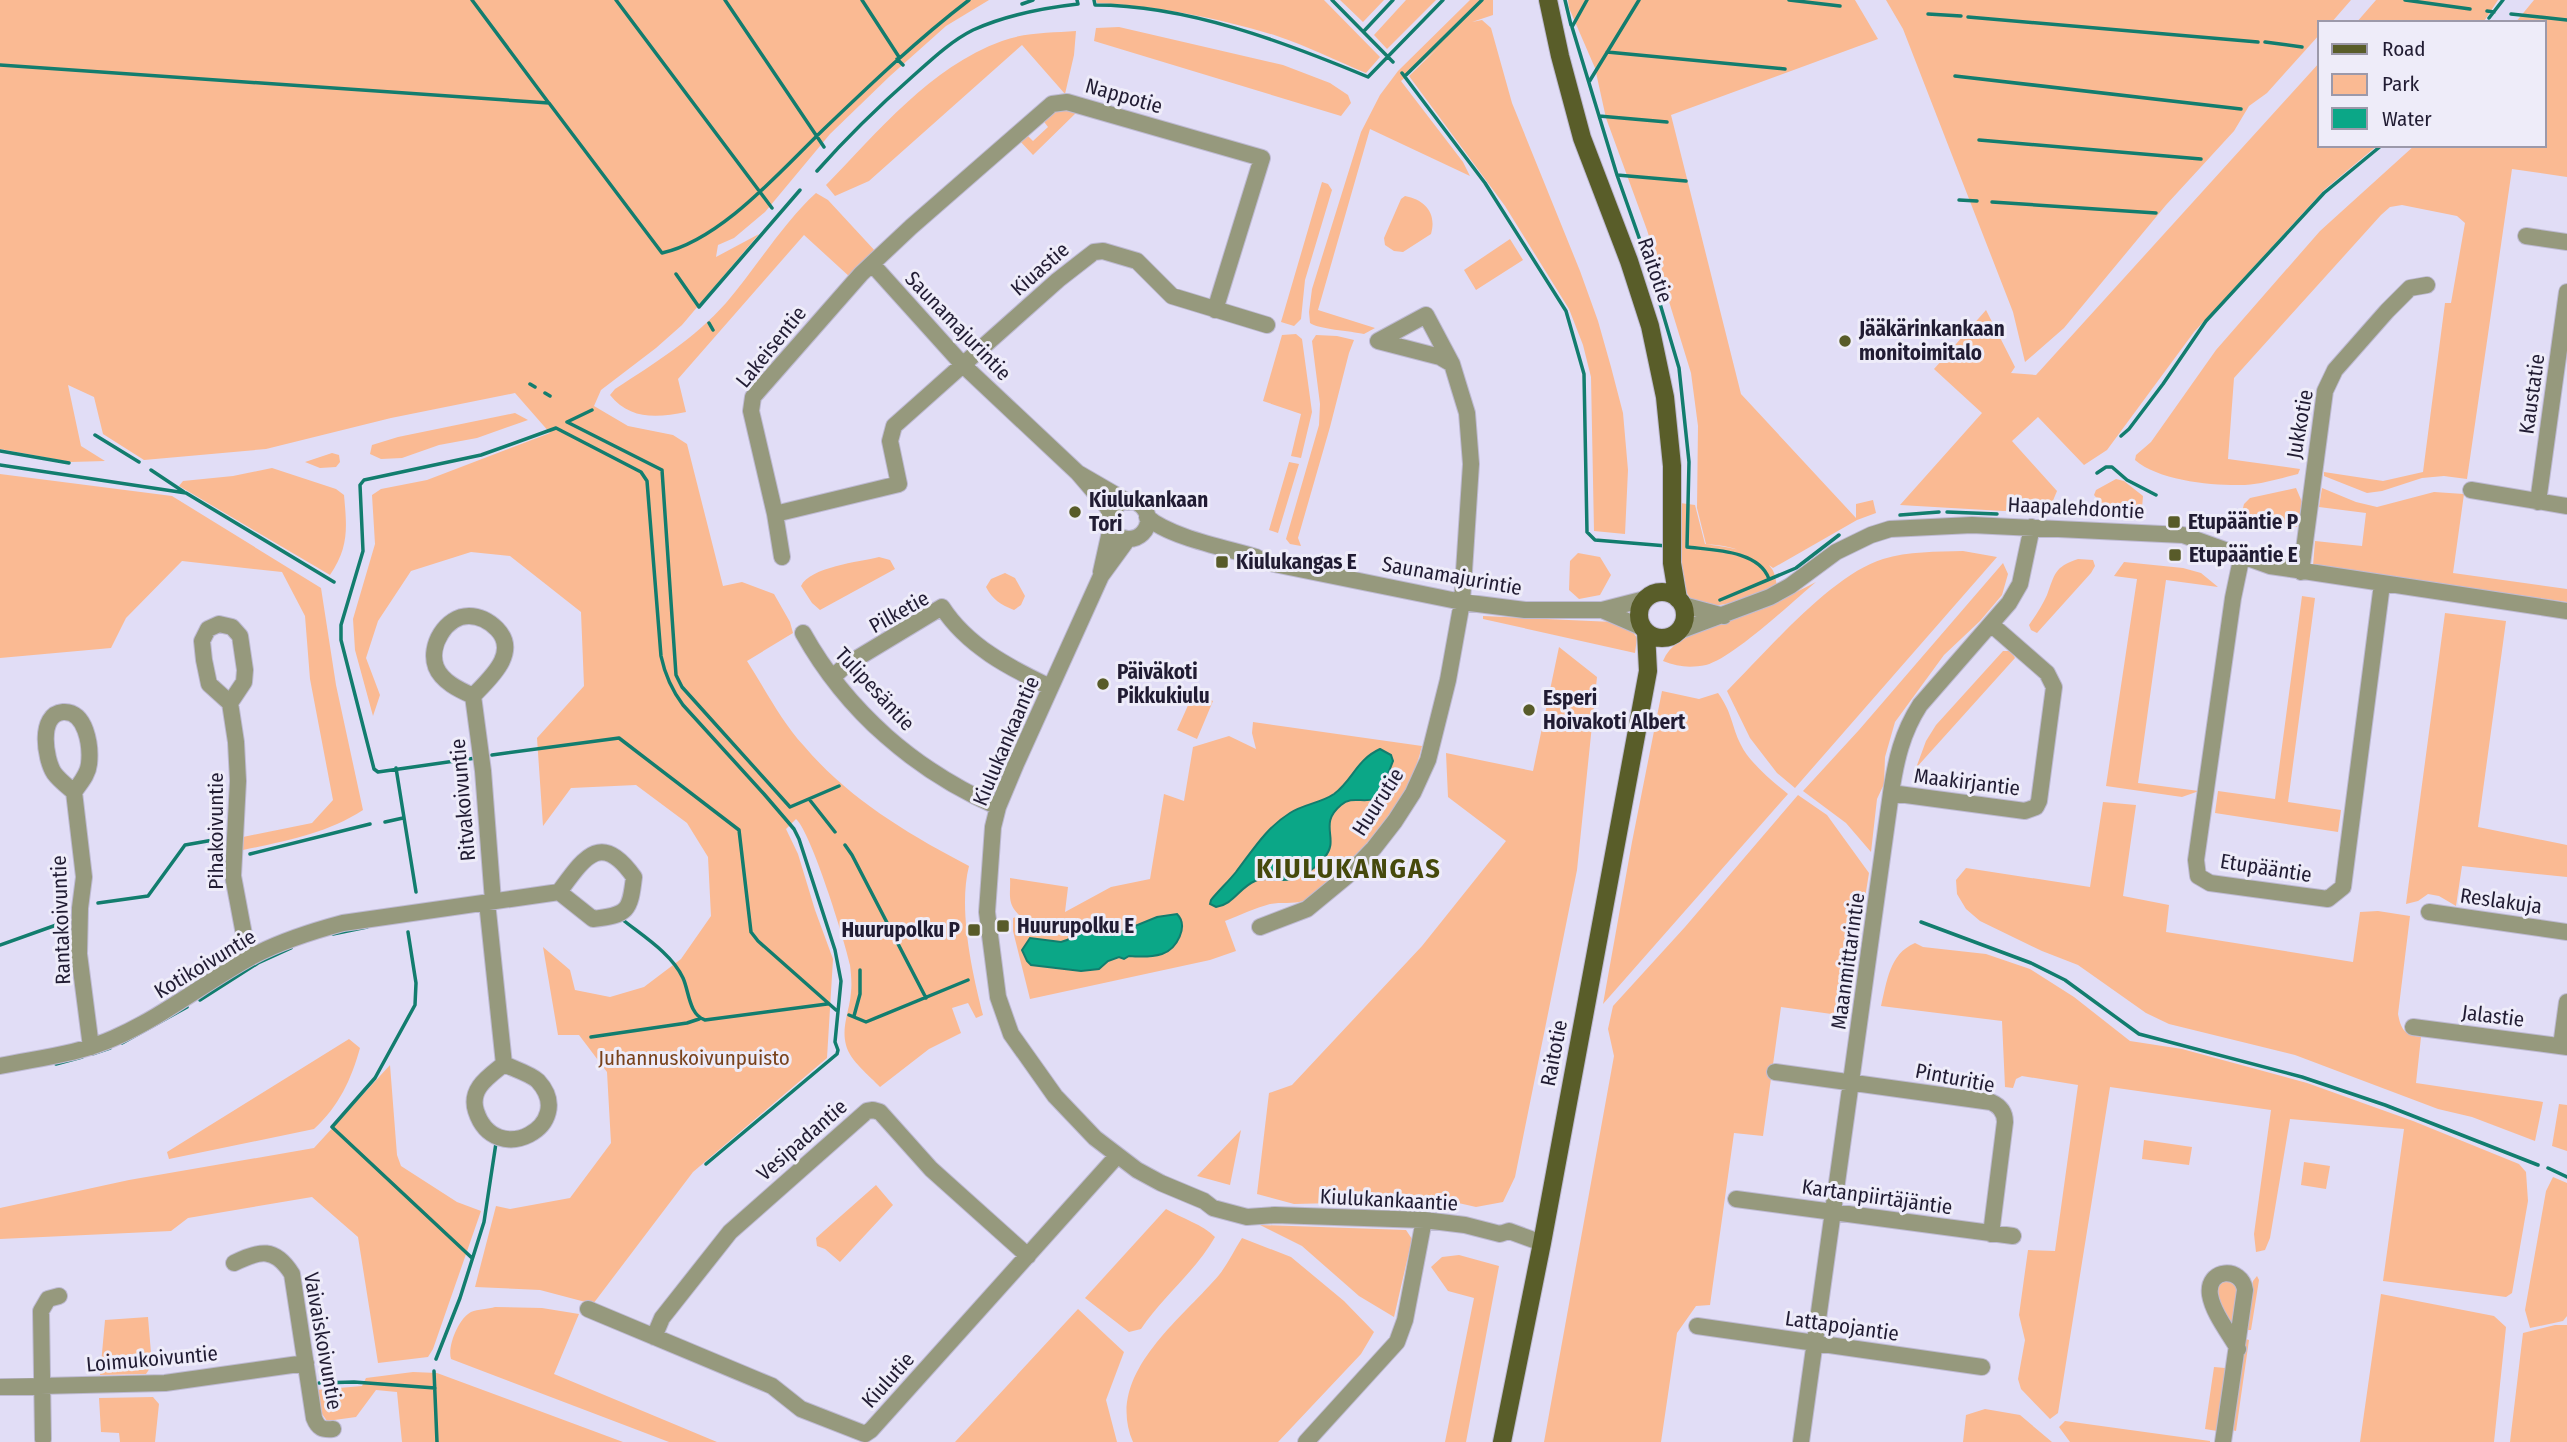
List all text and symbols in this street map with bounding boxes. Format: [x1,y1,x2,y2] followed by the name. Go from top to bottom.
[2318,21,2546,147] legend
[2382,36,2426,62] text: Road
[2382,71,2420,97] text: Park
[1082,73,1166,119] street label: Nappotie
[2382,106,2432,132] text: Water
[1632,234,1678,306] street label: Raitotie
[1005,237,1075,301] street label: Kiuastie
[899,266,1017,386] street label: Saunamajurintie
[730,301,812,393] street label: Lakeisentie
[1858,316,2005,366] place label: Jääkärinkankaan monitoimitalo
[1837,333,1853,349] marker: Jääkärinkankaan monitoimitalo
[2514,352,2550,436] street label: Kaustatie
[2281,387,2319,461] street label: Jukkotie
[1089,487,1208,537] place label: Kiulukankaan Tori
[2007,491,2145,525] street label: Haapalehdontie
[1067,504,1083,520] marker: Kiulukankaan Tori
[2188,509,2299,535] place label: Etupääntie P
[2166,514,2182,530] marker: Etupääntie P
[2189,542,2298,568] place label: Etupääntie E
[2167,547,2183,563] marker: Etupääntie E
[1236,549,1357,575] place label: Kiulukangas E
[1380,551,1524,601] street label: Saunamajurintie
[1214,554,1230,570] marker: Kiulukangas E
[865,585,933,639] street label: Pilketie
[830,642,920,736] street label: Tulipesäntie
[1117,659,1210,709] place label: Päiväkoti Pikkukiulu
[967,672,1045,810] street label: Kiulukankaantie
[1095,676,1111,692] marker: Päiväkoti Pikkukiulu
[1543,685,1686,735] place label: Esperi Hoivakoti Albert
[1521,702,1537,718] marker: Esperi Hoivakoti Albert
[445,738,481,862] street label: Ritvakoivuntie
[1347,763,1409,841] street label: Huurutie
[1912,763,2022,801] street label: Maakirjantie
[203,772,229,890] street label: Pihakoivuntie
[2218,848,2314,888] street label: Etupääntie
[1256,852,1442,885] district label: KIULUKANGAS
[46,855,76,985] street label: Rantakoivuntie
[2458,882,2544,920] street label: Reslakuja
[1826,891,1870,1031] street label: Maanmittarintie
[1017,913,1134,939] place label: Huurupolku E
[841,917,961,943] place label: Huurupolku P
[995,918,1011,934] marker: Huurupolku E
[966,922,982,938] marker: Huurupolku P
[149,924,261,1004] street label: Kotikoivuntie
[2460,999,2526,1033] street label: Jalastie
[1535,1018,1573,1088] street label: Raitotie
[598,1045,790,1071] park label: Juhannuskoivunpuisto
[1913,1058,1997,1098] street label: Pinturitie
[752,1094,852,1186] street label: Vesipadantie
[1800,1174,1954,1220] street label: Kartanpiirtäjäntie
[1319,1183,1459,1217] street label: Kiulukankaantie
[298,1270,348,1412] street label: Vaivaiskoivuntie
[1783,1305,1901,1347] street label: Lattapojantie
[85,1340,219,1378] street label: Loimukoivuntie
[856,1347,920,1413] street label: Kiulutie

